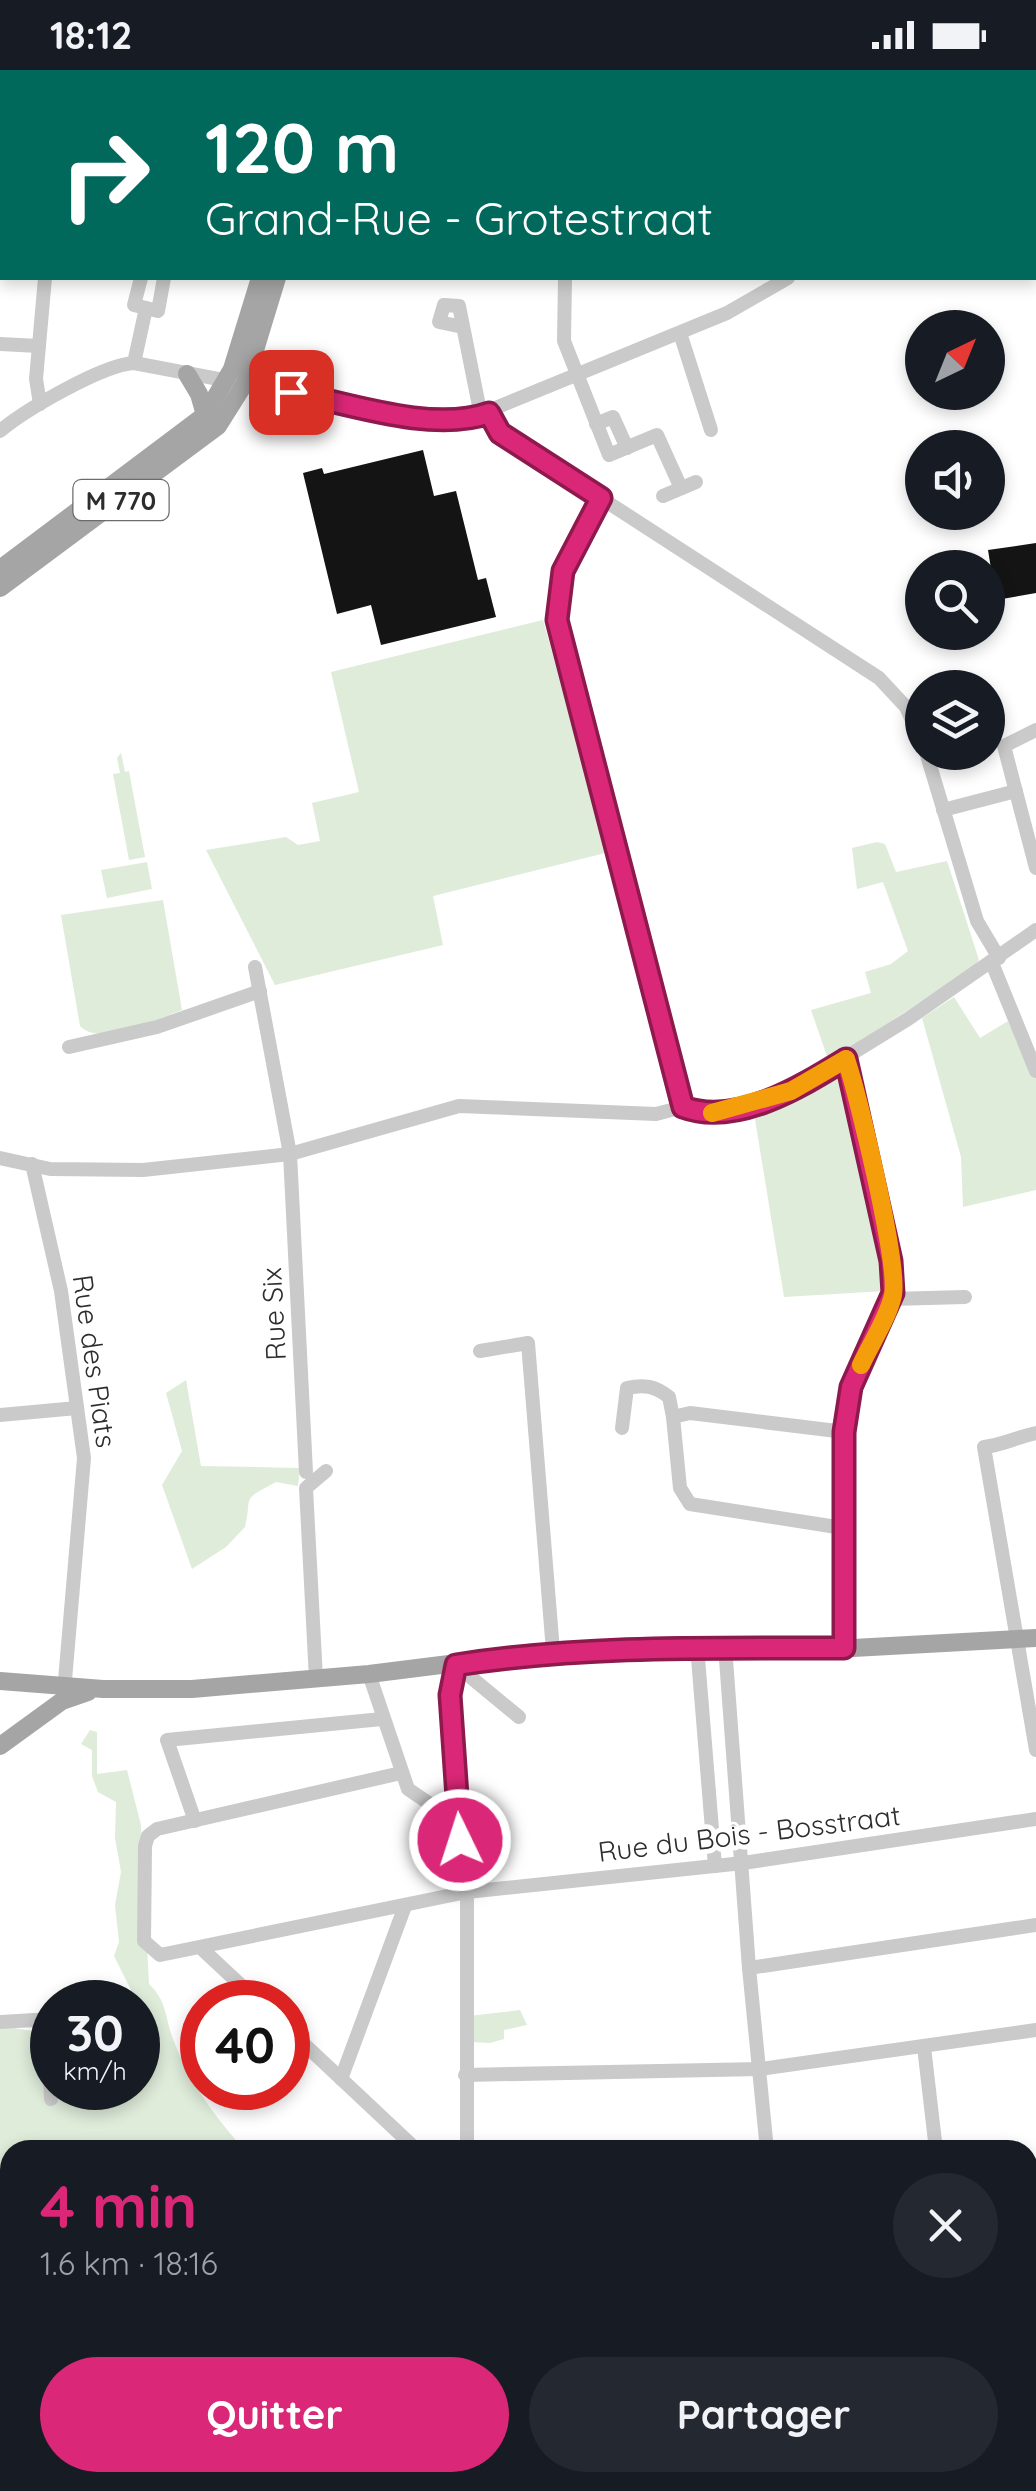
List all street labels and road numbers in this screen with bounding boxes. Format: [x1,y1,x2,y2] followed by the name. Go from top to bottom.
[74,480,168,520] road number: M 770
[253,1267,293,1361] street label: Rue Six
[66,1272,124,1450] street label: Rue des Piats
[596,1797,902,1869] street label: Rue du Bois - Bosstraat

